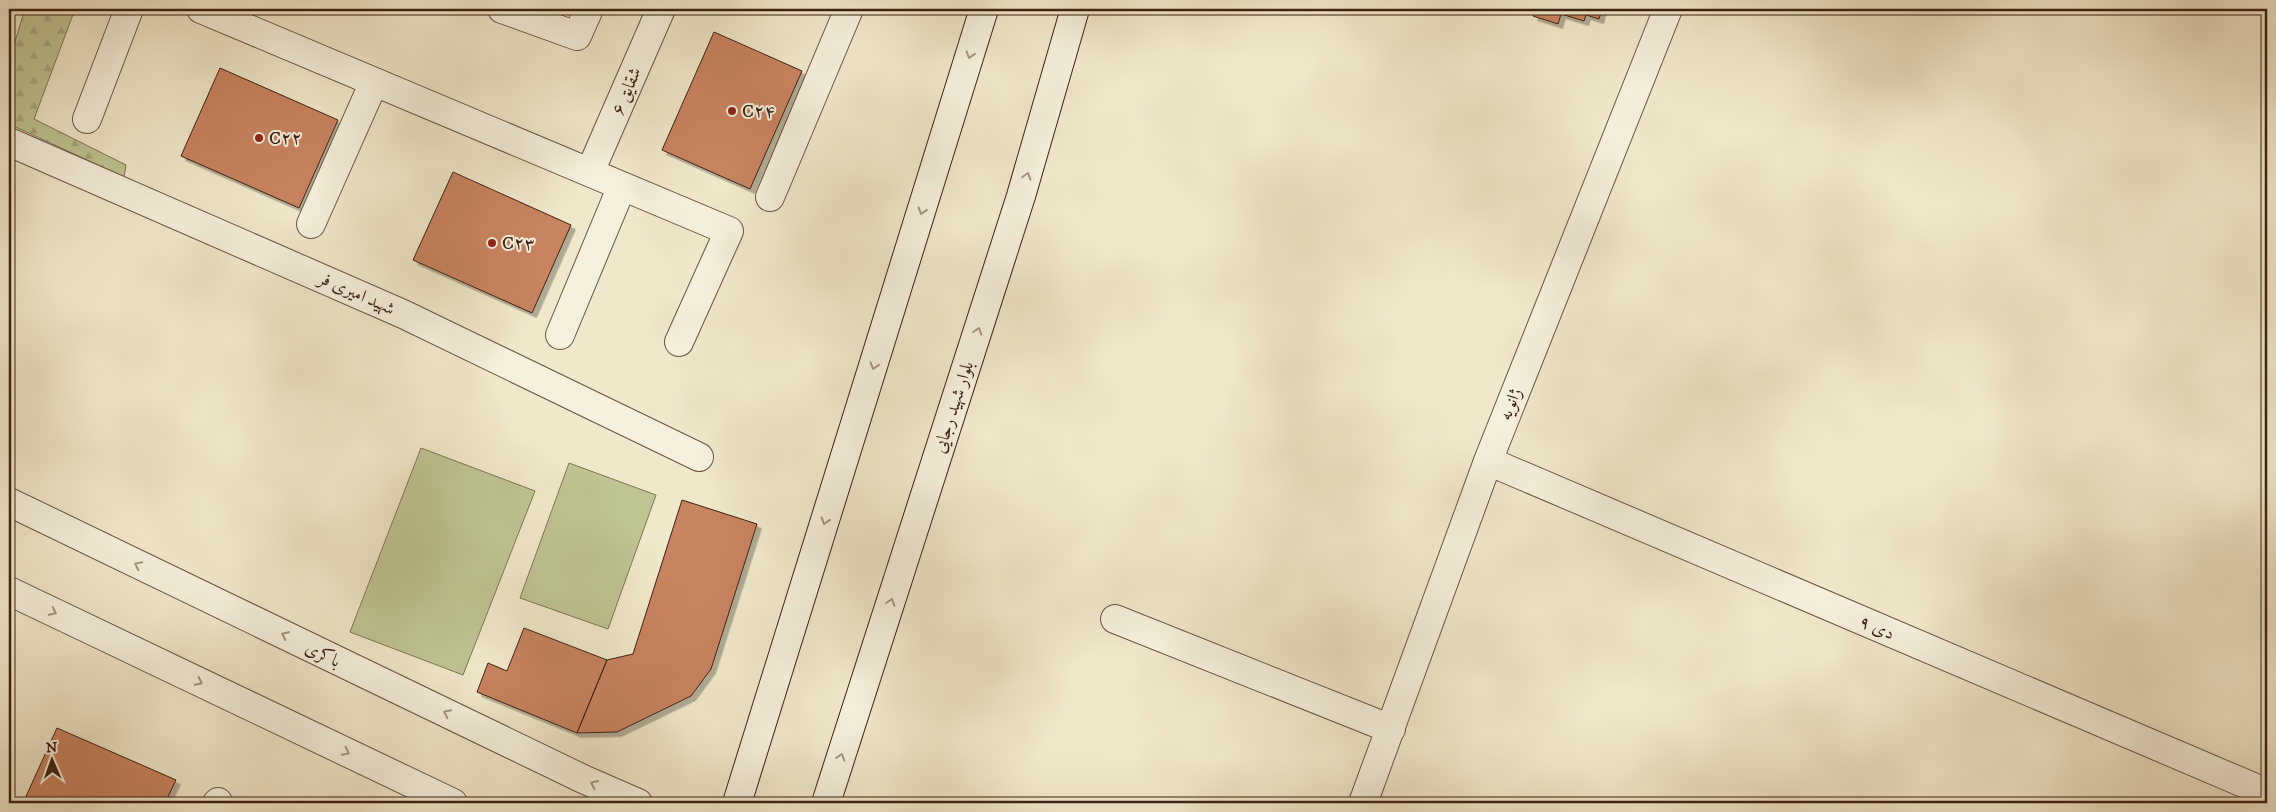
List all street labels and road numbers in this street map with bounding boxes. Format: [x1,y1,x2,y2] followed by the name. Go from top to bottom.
[607,64,647,119] street label: شقایق ۶
[313,267,398,320] street label: شهید امیری فر
[929,359,979,456] street label: بلوار شهید رجایی
[1495,385,1527,424] street label: ژانویه
[1856,611,1898,645] street label: ۹ دی
[301,637,344,673] street label: باکری

